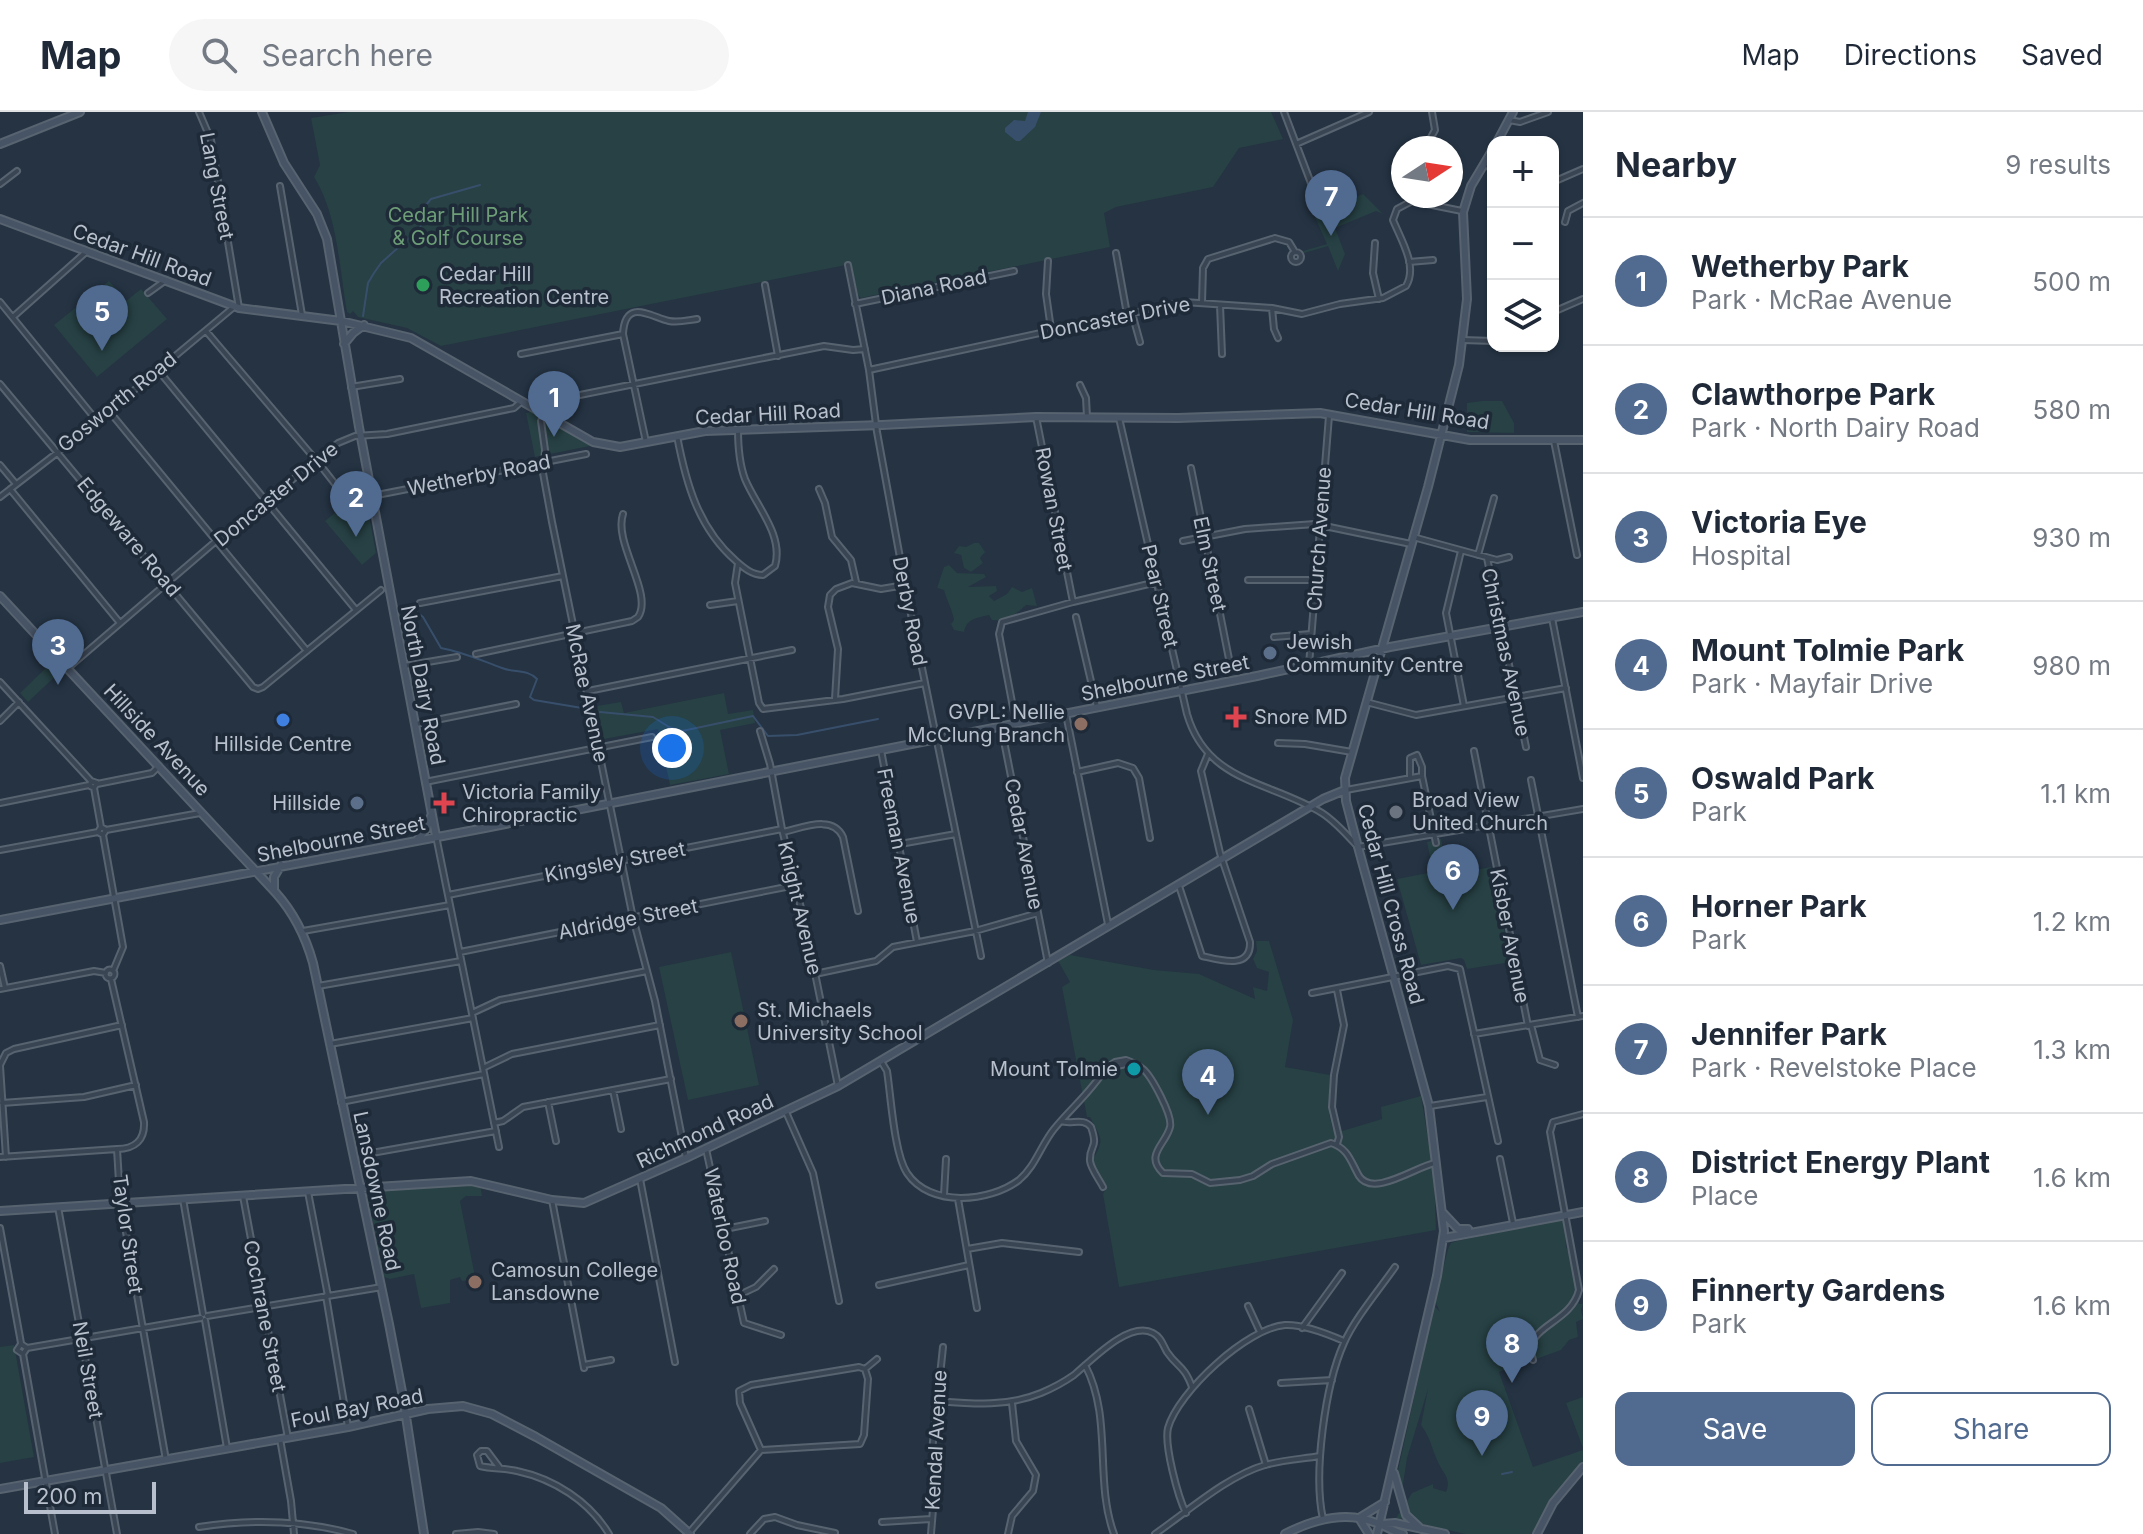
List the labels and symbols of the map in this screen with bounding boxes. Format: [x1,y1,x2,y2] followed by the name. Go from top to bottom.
[195,130,239,242] street label: Lang Street
[1391,136,1463,208] north arrow
[1305,170,1357,236] pin: 7
[388,203,528,250] park label: Cedar Hill Park & Golf Course
[69,219,215,291] street label: Cedar Hill Road
[439,262,609,309] place label: Cedar Hill Recreation Centre
[879,264,989,310] street label: Diana Road
[414,276,432,294] marker: Cedar Hill Recreation Centre
[76,285,128,351] pin: 5
[1038,292,1192,344] street label: Doncaster Drive
[53,347,181,457] street label: Gosworth Road
[528,371,580,437] pin: 1
[1343,388,1491,434] street label: Cedar Hill Road
[694,398,842,430] street label: Cedar Hill Road
[209,437,343,551] street label: Doncaster Drive
[1030,445,1078,573] street label: Rowan Street
[405,449,553,501] street label: Wetherby Road
[1302,466,1336,612] street label: Church Avenue
[330,471,382,537] pin: 2
[72,473,186,601] street label: Edgeware Road
[1188,514,1232,614] street label: Elm Street
[1136,542,1184,650] street label: Pear Street
[888,554,932,668] street label: Derby Road
[1476,566,1536,738] street label: Christmas Avenue
[396,603,450,767] street label: North Dairy Road
[32,619,84,685] pin: 3
[561,622,613,764] street label: McRae Avenue
[1286,630,1463,677] place label: Jewish Community Centre
[1261,644,1279,662] marker: Jewish Community Centre
[1079,650,1251,706] street label: Shelbourne Street
[99,679,215,801] street label: Hillside Avenue
[908,700,1065,747] place label: GVPL: Nellie McClung Branch
[1254,705,1348,729] place label: Snore MD
[1225,706,1247,728] marker: Snore MD
[274,711,292,729] marker: Hillside Centre
[1072,715,1090,733] marker: GVPL: Nellie McClung Branch
[652,728,692,768] your location
[214,732,352,756] place label: Hillside Centre
[872,766,926,926] street label: Freeman Avenue
[1000,776,1048,912] street label: Cedar Avenue
[462,780,601,827] place label: Victoria Family Chiropractic
[1412,788,1548,835] place label: Broad View United Church
[272,791,341,815] place label: Hillside
[433,792,455,814] marker: Victoria Family Chiropractic
[348,794,366,812] marker: Hillside
[1353,801,1429,1007] street label: Cedar Hill Cross Road
[1387,803,1405,821] marker: Broad View United Church
[255,811,427,867] street label: Shelbourne Street
[543,837,688,887] street label: Kingsley Street
[773,839,827,977] street label: Knight Avenue
[1427,844,1479,910] pin: 6
[1485,867,1535,1005] street label: Kisber Avenue
[556,894,700,944] street label: Aldridge Street
[757,998,923,1045] place label: St. Michaels University School
[732,1012,750,1030] marker: St. Michaels University School
[1182,1049,1234,1115] pin: 4
[990,1057,1118,1081] place label: Mount Tolmie
[1125,1060,1143,1078] marker: Mount Tolmie
[633,1089,777,1173] street label: Richmond Road
[348,1109,406,1273] street label: Lansdowne Road
[699,1166,751,1306] street label: Waterloo Road
[108,1173,148,1296] street label: Taylor Street
[239,1238,292,1394] street label: Cochrane Street
[491,1258,658,1305] place label: Camosun College Lansdowne
[466,1273,484,1291] marker: Camosun College Lansdowne
[1486,1317,1538,1383] pin: 8
[68,1319,108,1421] street label: Neil Street
[920,1369,952,1511] street label: Kendal Avenue
[289,1383,425,1433] street label: Foul Bay Road
[1456,1390,1508,1456] pin: 9
[24,1478,156,1514] scale bar

